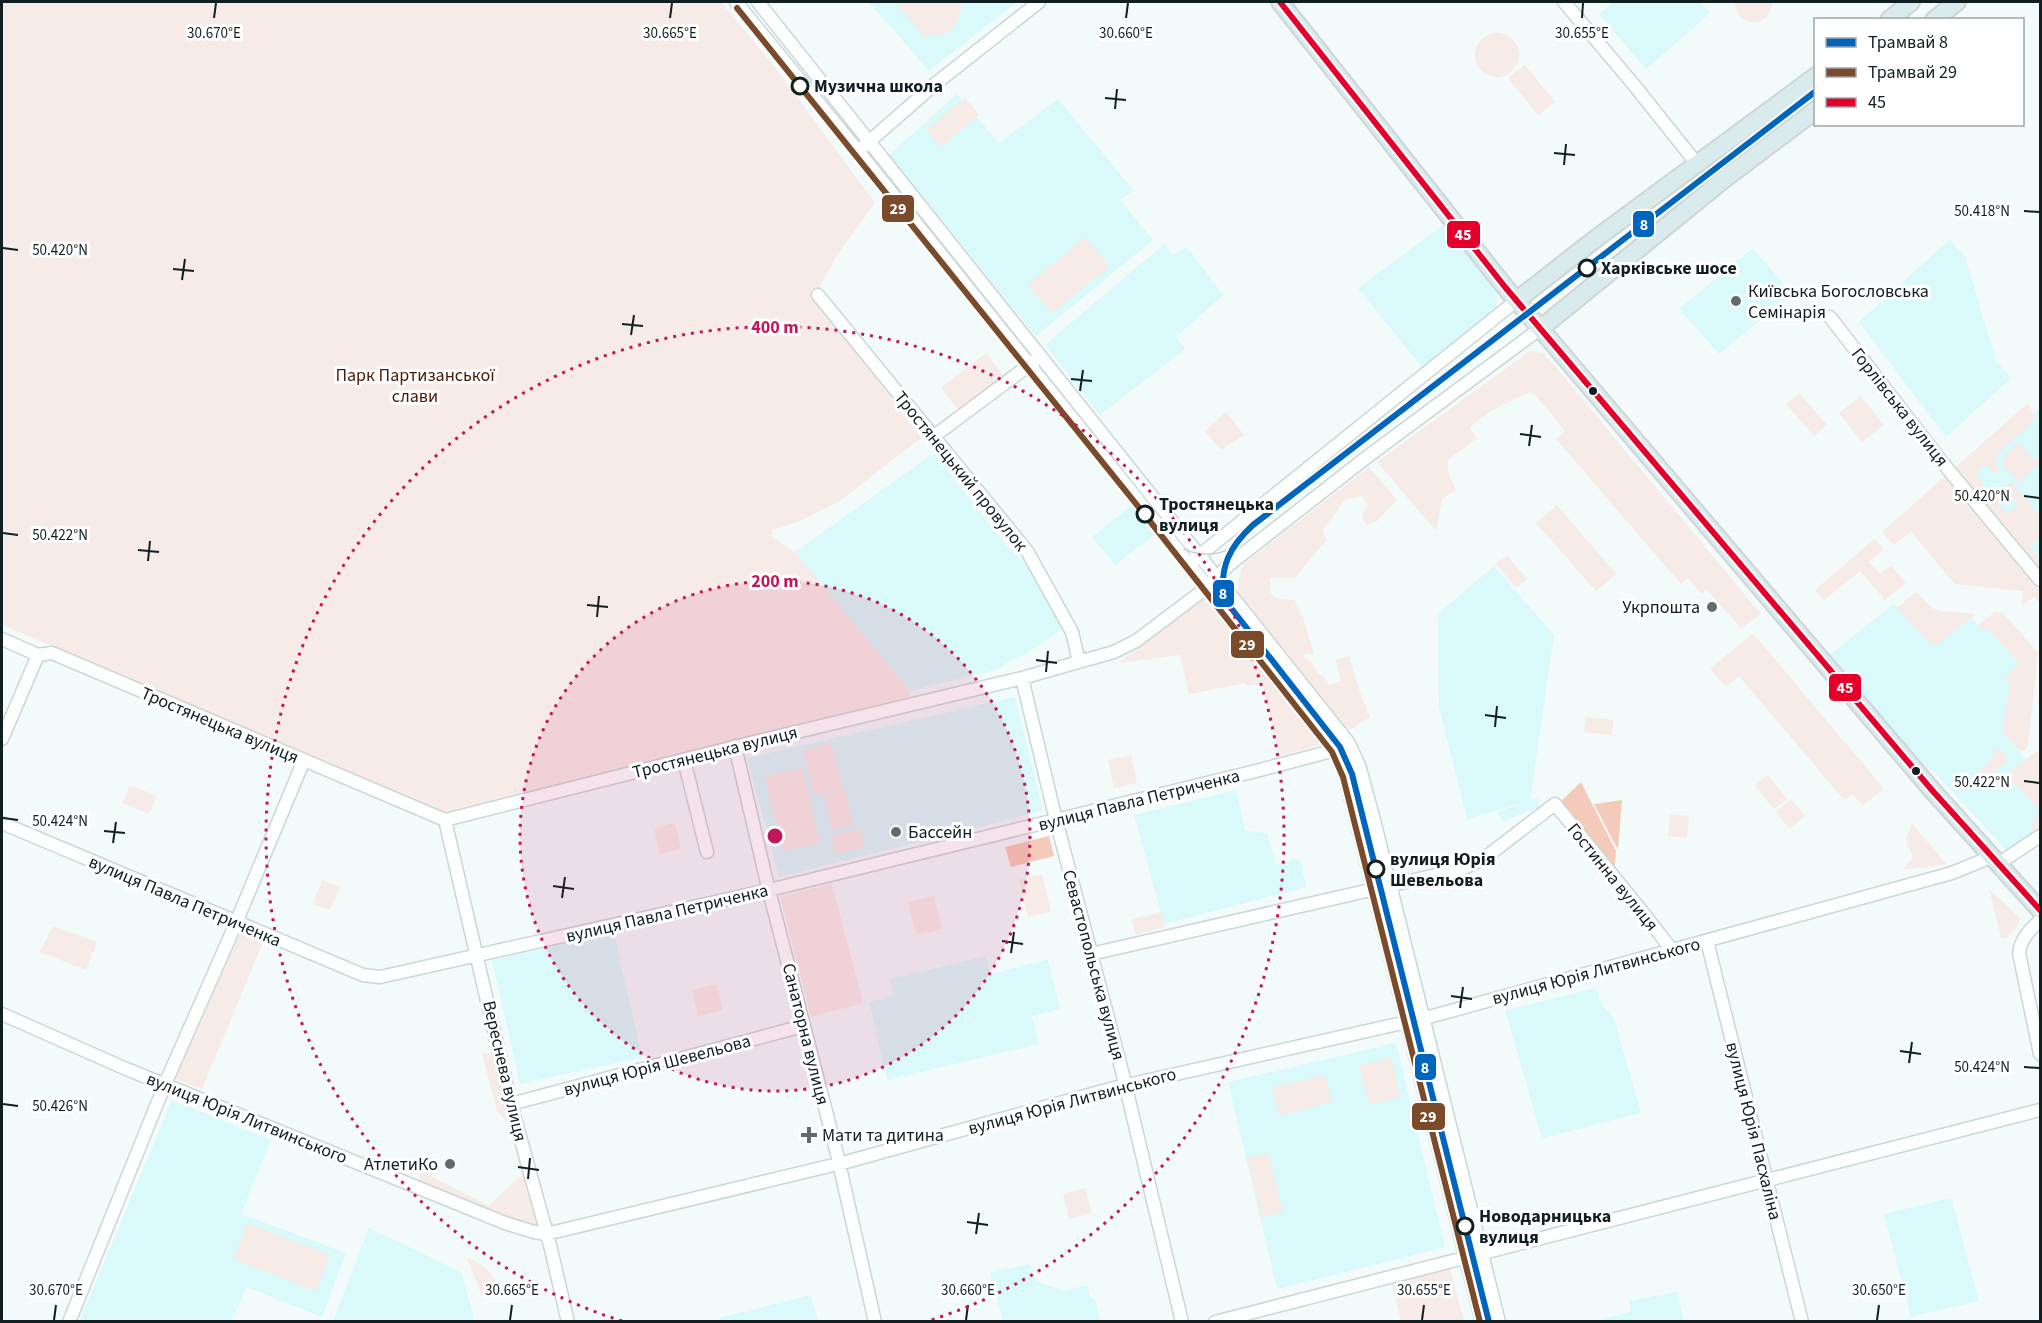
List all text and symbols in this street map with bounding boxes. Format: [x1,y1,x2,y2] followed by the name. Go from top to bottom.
[1814,18,2024,126] legend
[187,23,241,44] text: 30.670°E
[643,23,697,44] text: 30.665°E
[1099,23,1153,44] text: 30.660°E
[1555,23,1609,44] text: 30.655°E
[1868,30,1948,55] text: Трамвай 8
[1868,60,1957,85] text: Трамвай 29
[814,74,943,99] place label: Музична школа
[791,77,809,95] marker: Музична школа
[1868,90,1886,115] text: 45
[881,194,915,223] line badge: 29
[890,198,906,220] text: 29
[1954,201,2010,222] text: 50.418°N
[1632,210,1655,238] line badge: 8
[1640,214,1648,236] text: 8
[1446,220,1481,249] line badge: 45
[1455,224,1471,246] text: 45
[32,240,88,261] text: 50.420°N
[1601,256,1737,281] place label: Харківське шосе
[1578,259,1596,277] marker: Харківське шосе
[1748,279,1929,325] place label: Київська Богословська Семінарія
[1729,294,1743,308] marker: Київська Богословська Семінарія
[751,315,799,340] text: 400 m
[1845,343,1954,472] street label: Горлівська вулиця
[335,363,495,409] park label: Парк Партизанської слави
[1587,385,1599,397] unlabelled marker
[888,386,1033,557] street label: Тростянецький провулок
[1954,486,2010,507] text: 50.420°N
[1159,492,1274,538] place label: Тростянецька вулиця
[1136,505,1154,523] marker: Тростянецька вулиця
[32,525,88,546] text: 50.422°N
[751,569,799,594] text: 200 m
[1212,579,1235,608] line badge: 8
[1219,583,1227,605] text: 8
[1622,595,1700,620] place label: Укрпошта
[1705,600,1719,614] marker: Укрпошта
[1230,630,1265,659] line badge: 29
[1239,634,1255,656] text: 29
[1828,673,1862,702] line badge: 45
[1837,677,1853,699] text: 45
[137,681,303,770] street label: Тростянецька вулиця
[630,720,800,785] street label: Тростянецька вулиця
[1036,763,1243,838] street label: вулиця Павла Петриченка
[1910,765,1922,777] unlabelled marker
[1954,772,2010,793] text: 50.422°N
[32,811,88,832] text: 50.424°N
[1561,818,1664,937] street label: Гостинна вулиця
[908,820,972,845] place label: Бассейн
[889,825,903,839] marker: Бассейн
[765,826,785,846] centre of rings
[1390,847,1496,893] place label: вулиця Юрія Шевельова
[85,850,285,953] street label: вулиця Павла Петриченка
[1367,860,1385,878] marker: вулиця Юрія Шевельова
[1056,867,1131,1063] street label: Севастопольська вулиця
[563,878,771,949] street label: вулиця Павла Петриченка
[1489,932,1703,1011] street label: вулиця Юрія Литвинського
[776,961,835,1108] street label: Санаторна вулиця
[476,998,533,1144] street label: Вереснева вулиця
[561,1028,753,1103] street label: вулиця Юрія Шевельова
[1719,1039,1788,1223] street label: вулиця Юрія Пасхаліна
[1414,1053,1437,1081] line badge: 8
[1421,1057,1429,1079] text: 8
[1954,1057,2010,1078] text: 50.424°N
[965,1062,1179,1141] street label: вулиця Юрія Литвинського
[143,1067,351,1170] street label: вулиця Юрія Литвинського
[32,1096,88,1117] text: 50.426°N
[1411,1102,1446,1131] line badge: 29
[1420,1106,1436,1128] text: 29
[822,1123,944,1148] place label: Мати та дитина
[800,1126,818,1144] marker: Мати та дитина
[364,1152,438,1177] place label: АтлетиКо
[443,1157,457,1171] marker: АтлетиКо
[1479,1204,1611,1250] place label: Новодарницька вулиця
[1456,1217,1474,1235] marker: Новодарницька вулиця
[29,1280,83,1301] text: 30.670°E
[485,1280,539,1301] text: 30.665°E
[941,1280,995,1301] text: 30.660°E
[1397,1280,1451,1301] text: 30.655°E
[1852,1280,1906,1301] text: 30.650°E

